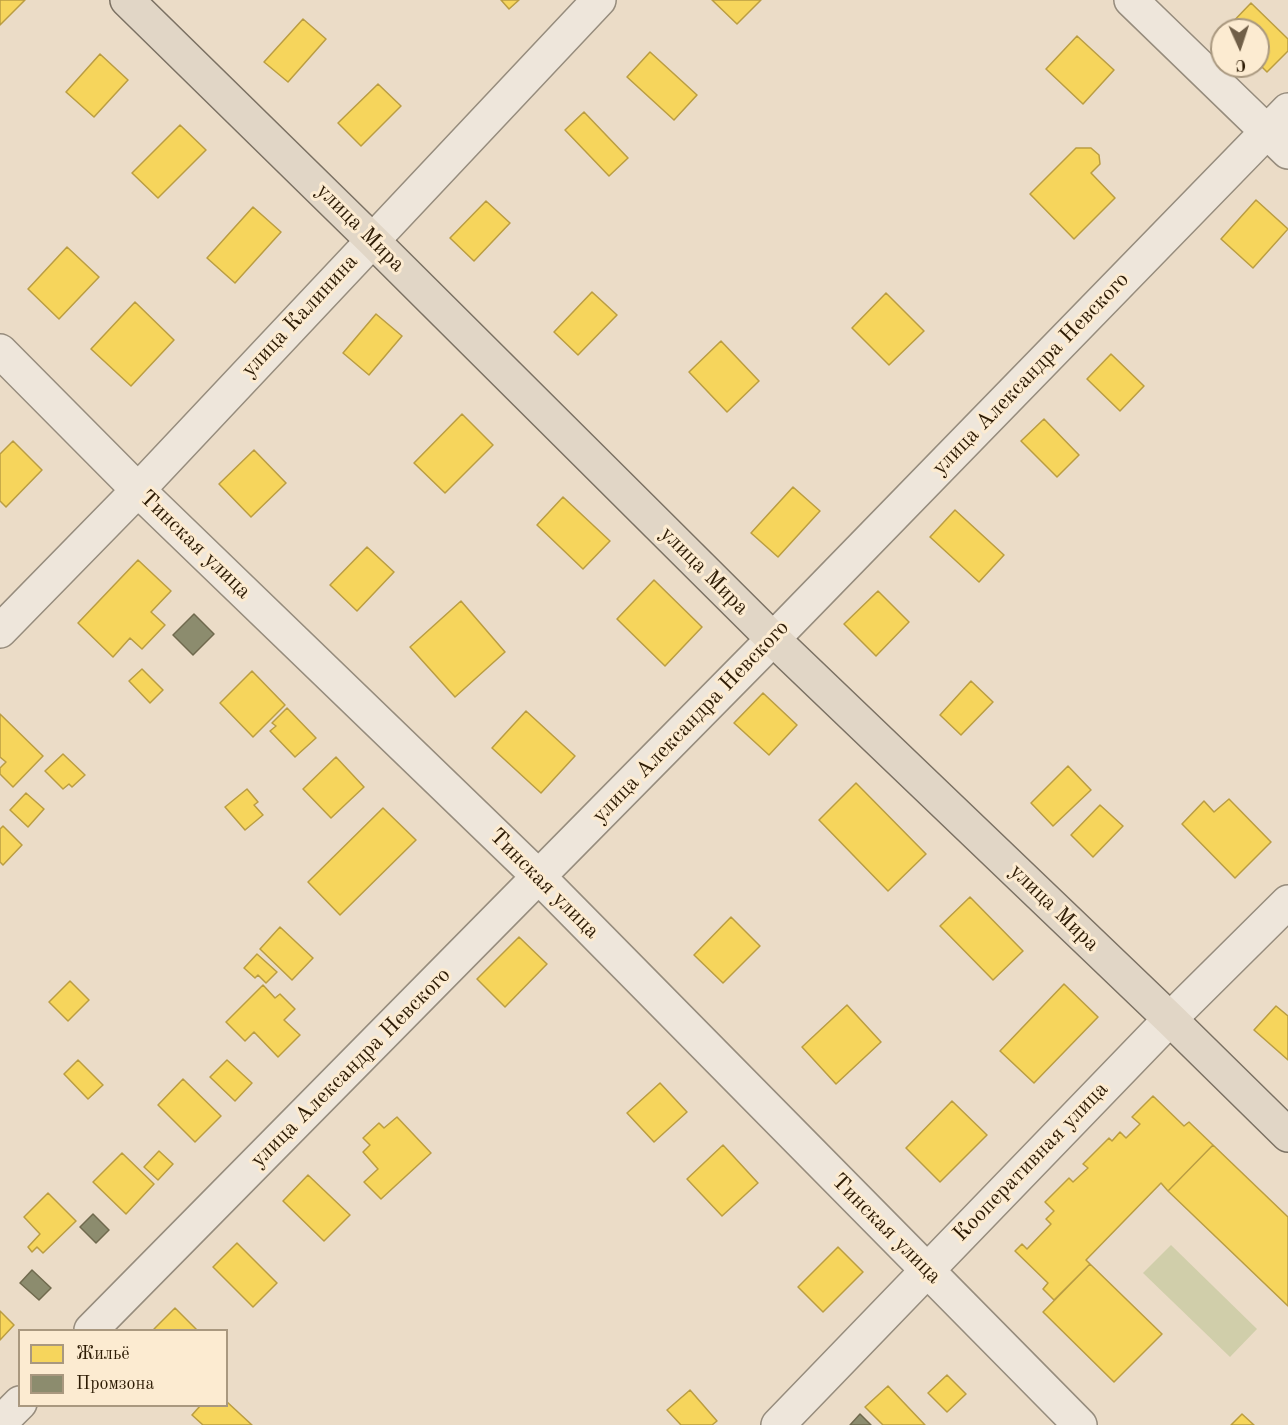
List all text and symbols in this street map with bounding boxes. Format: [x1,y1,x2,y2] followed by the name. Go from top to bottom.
[1210,18,1270,78] north arrow
[1235,56,1247,72] text: С
[310,178,410,278] street label: улица Мира
[236,249,364,383] street label: улица Калинина
[927,267,1135,481] street label: улица Александра Невского
[134,485,256,605] street label: Тинская улица
[654,521,754,621] street label: улица Мира
[587,615,795,829] street label: улица Александра Невского
[483,823,605,945] street label: Тинская улица
[1003,859,1105,957] street label: улица Мира
[245,962,457,1174] street label: улица Александра Невского
[948,1077,1114,1247] street label: Кооперативная улица
[825,1168,947,1290] street label: Тинская улица
[18,1329,228,1407] legend
[76,1345,130,1363] text: Жильё
[76,1375,154,1393] text: Промзона

